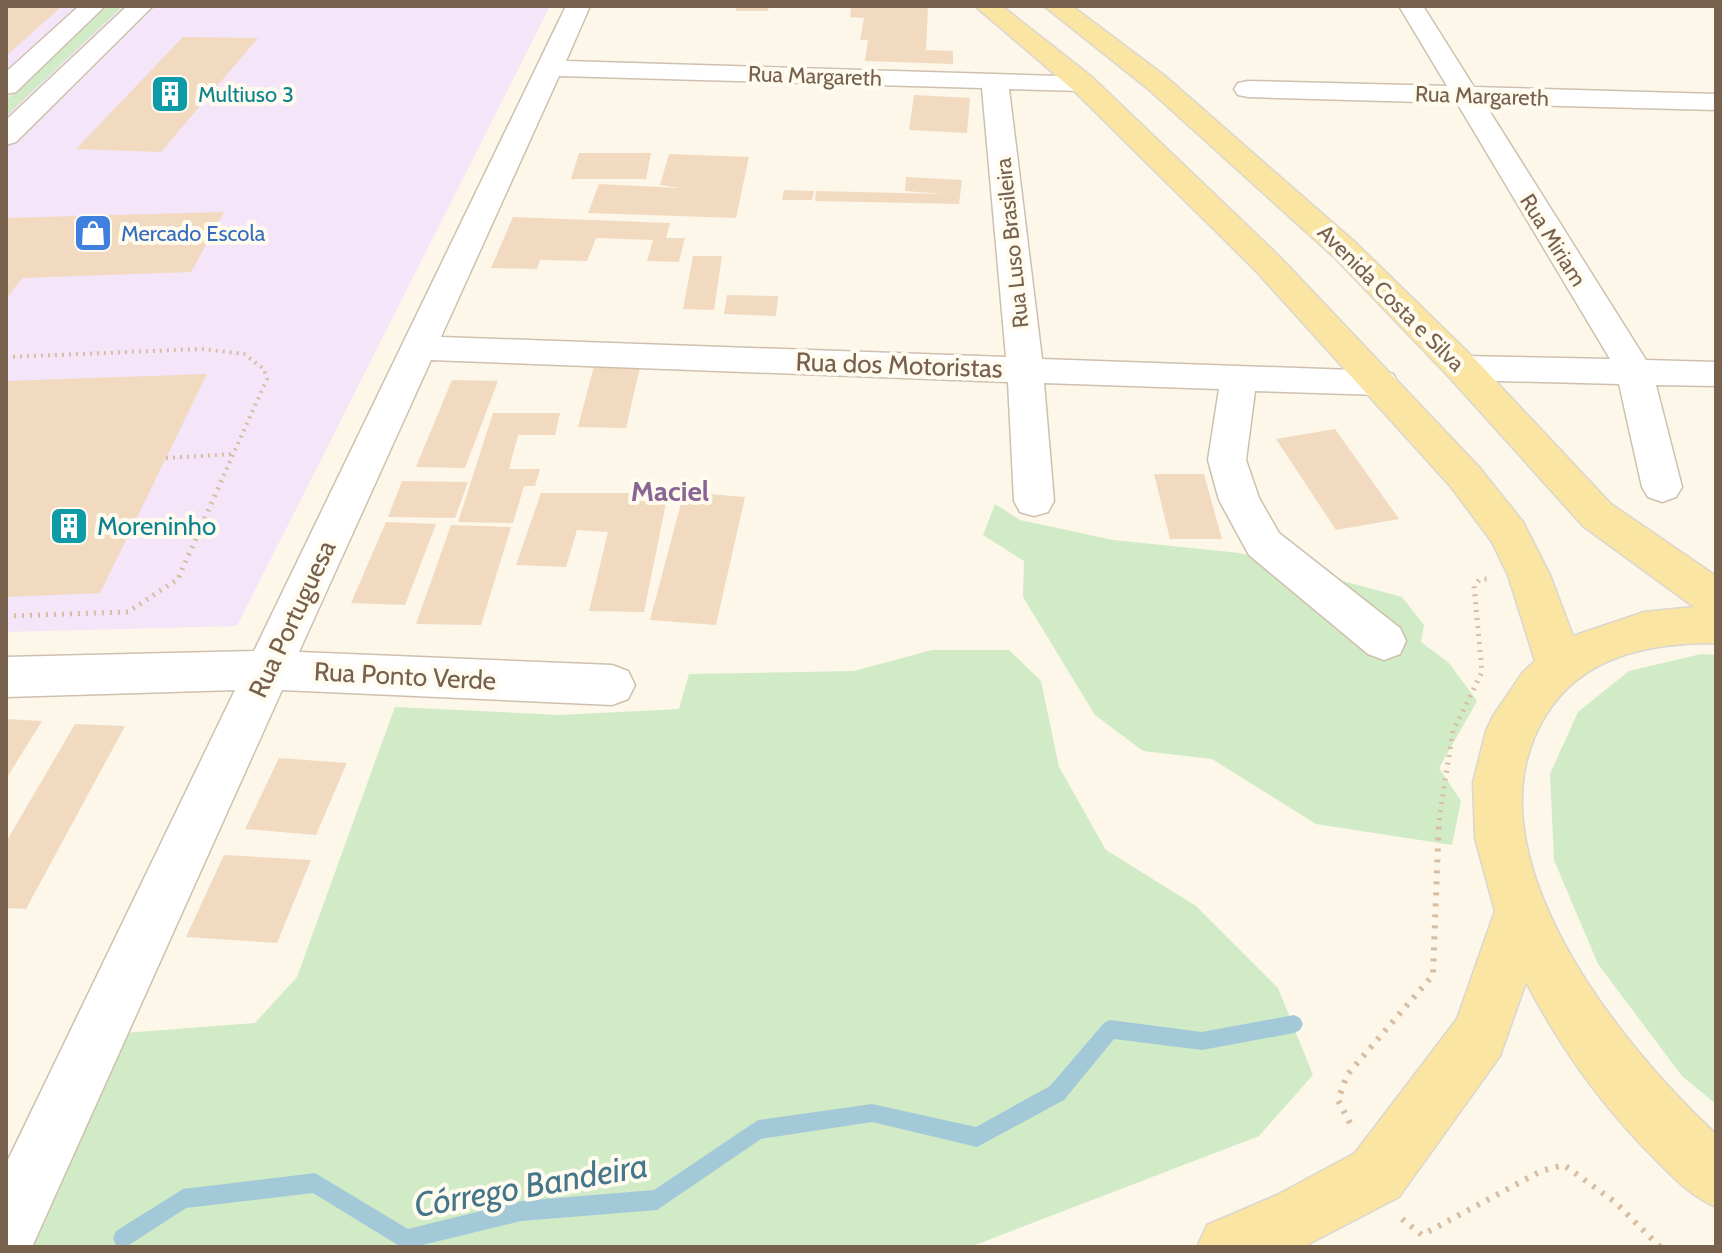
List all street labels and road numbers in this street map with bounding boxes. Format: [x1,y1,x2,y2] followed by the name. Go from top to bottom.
[748,60,882,92] street label: Rua Margareth
[1415,80,1549,112] street label: Rua Margareth
[990,156,1034,329] street label: Rua Luso Brasileira
[1514,189,1592,291] street label: Rua Miriam
[1312,219,1470,377] street label: Avenida Costa e Silva
[795,345,1003,385] street label: Rua dos Motoristas
[242,535,343,703] street label: Rua Portuguesa
[313,655,497,697] street label: Rua Ponto Verde

